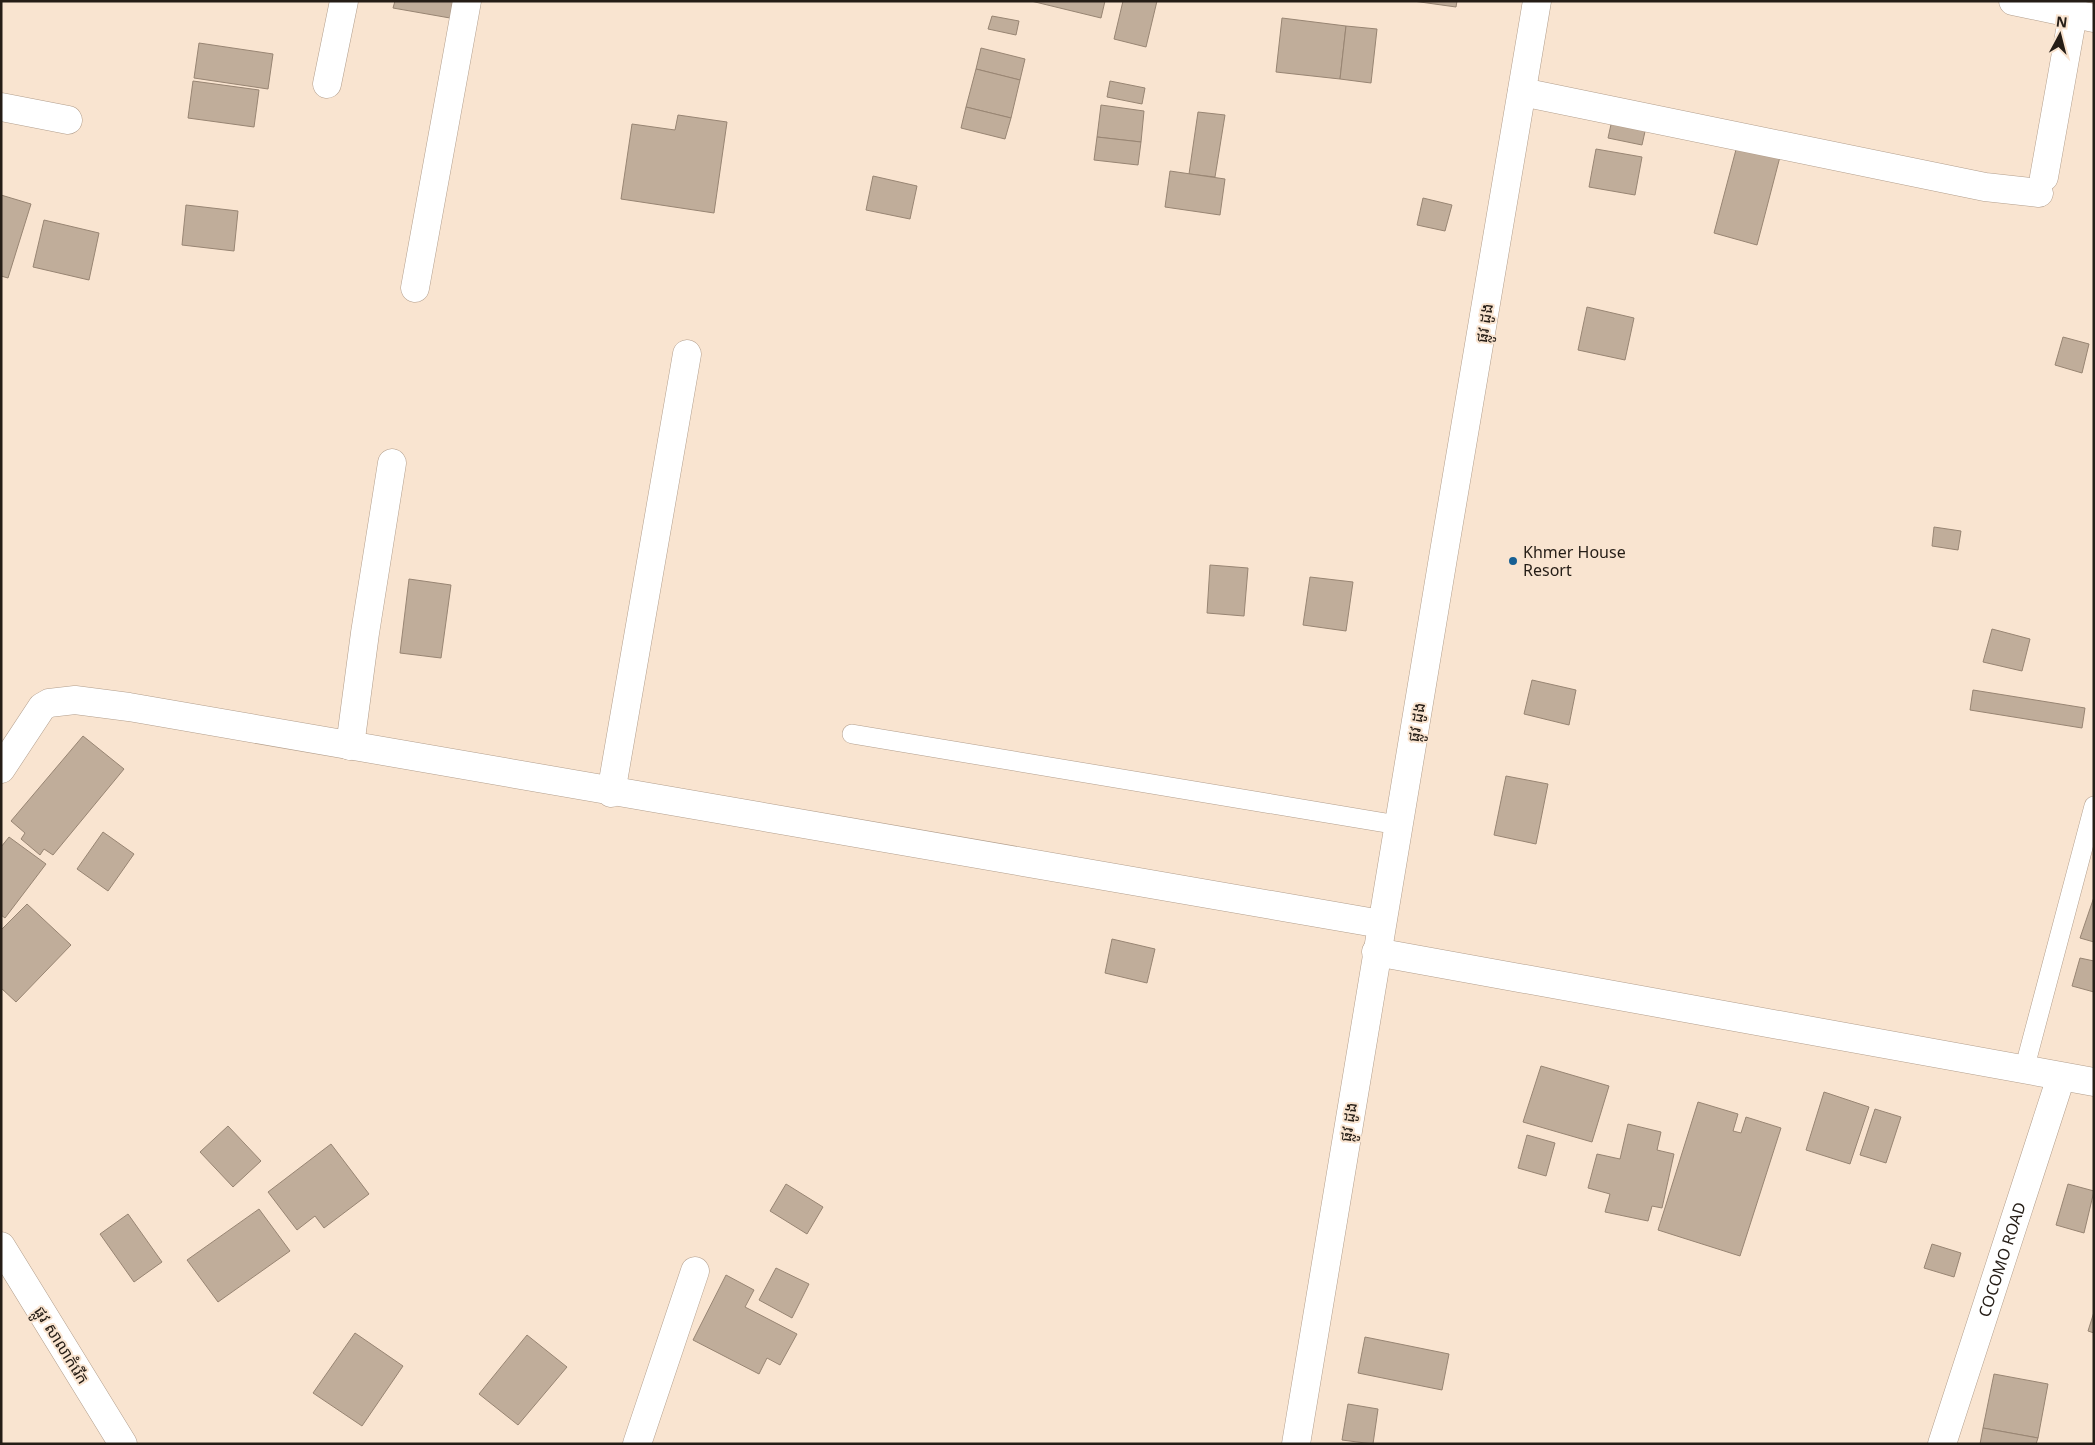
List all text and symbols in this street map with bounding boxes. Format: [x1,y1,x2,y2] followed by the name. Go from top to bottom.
[2035,10,2085,60] north arrow
[2055,11,2068,32] text: N
[1470,302,1502,345] street label: ផ្លូវ ដូង
[1523,541,1626,581] place label: Khmer House Resort
[1507,555,1519,567] marker: Khmer House Resort
[1402,700,1434,744] street label: ផ្លូវ ដូង
[1334,1101,1366,1144] street label: ផ្លូវ ដូង
[1973,1199,2031,1320] street label: COCOMO ROAD
[26,1302,95,1390] street label: ផ្លូវ សាលាកំរើក

